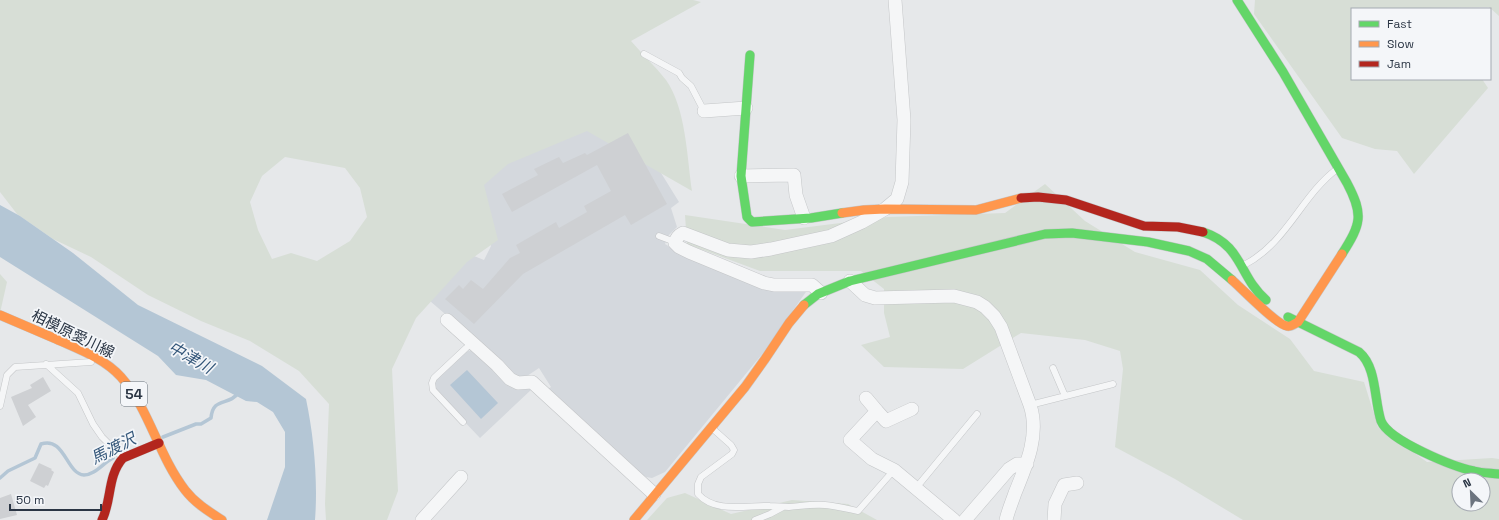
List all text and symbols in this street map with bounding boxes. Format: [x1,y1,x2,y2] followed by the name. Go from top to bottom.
[1351,8,1491,80] legend
[1387,16,1412,32] text: Fast
[1387,36,1414,52] text: Slow
[1387,56,1411,72] text: Jam
[29,305,118,362] street label: 相模原愛川線
[165,337,219,379] water label: 中津川
[121,382,147,406] road number: 54
[87,427,141,469] water label: 馬渡沢
[1451,472,1491,512] north arrow
[1461,475,1473,491] text: N
[10,486,101,512] scale bar
[16,492,44,508] text: 50 m

